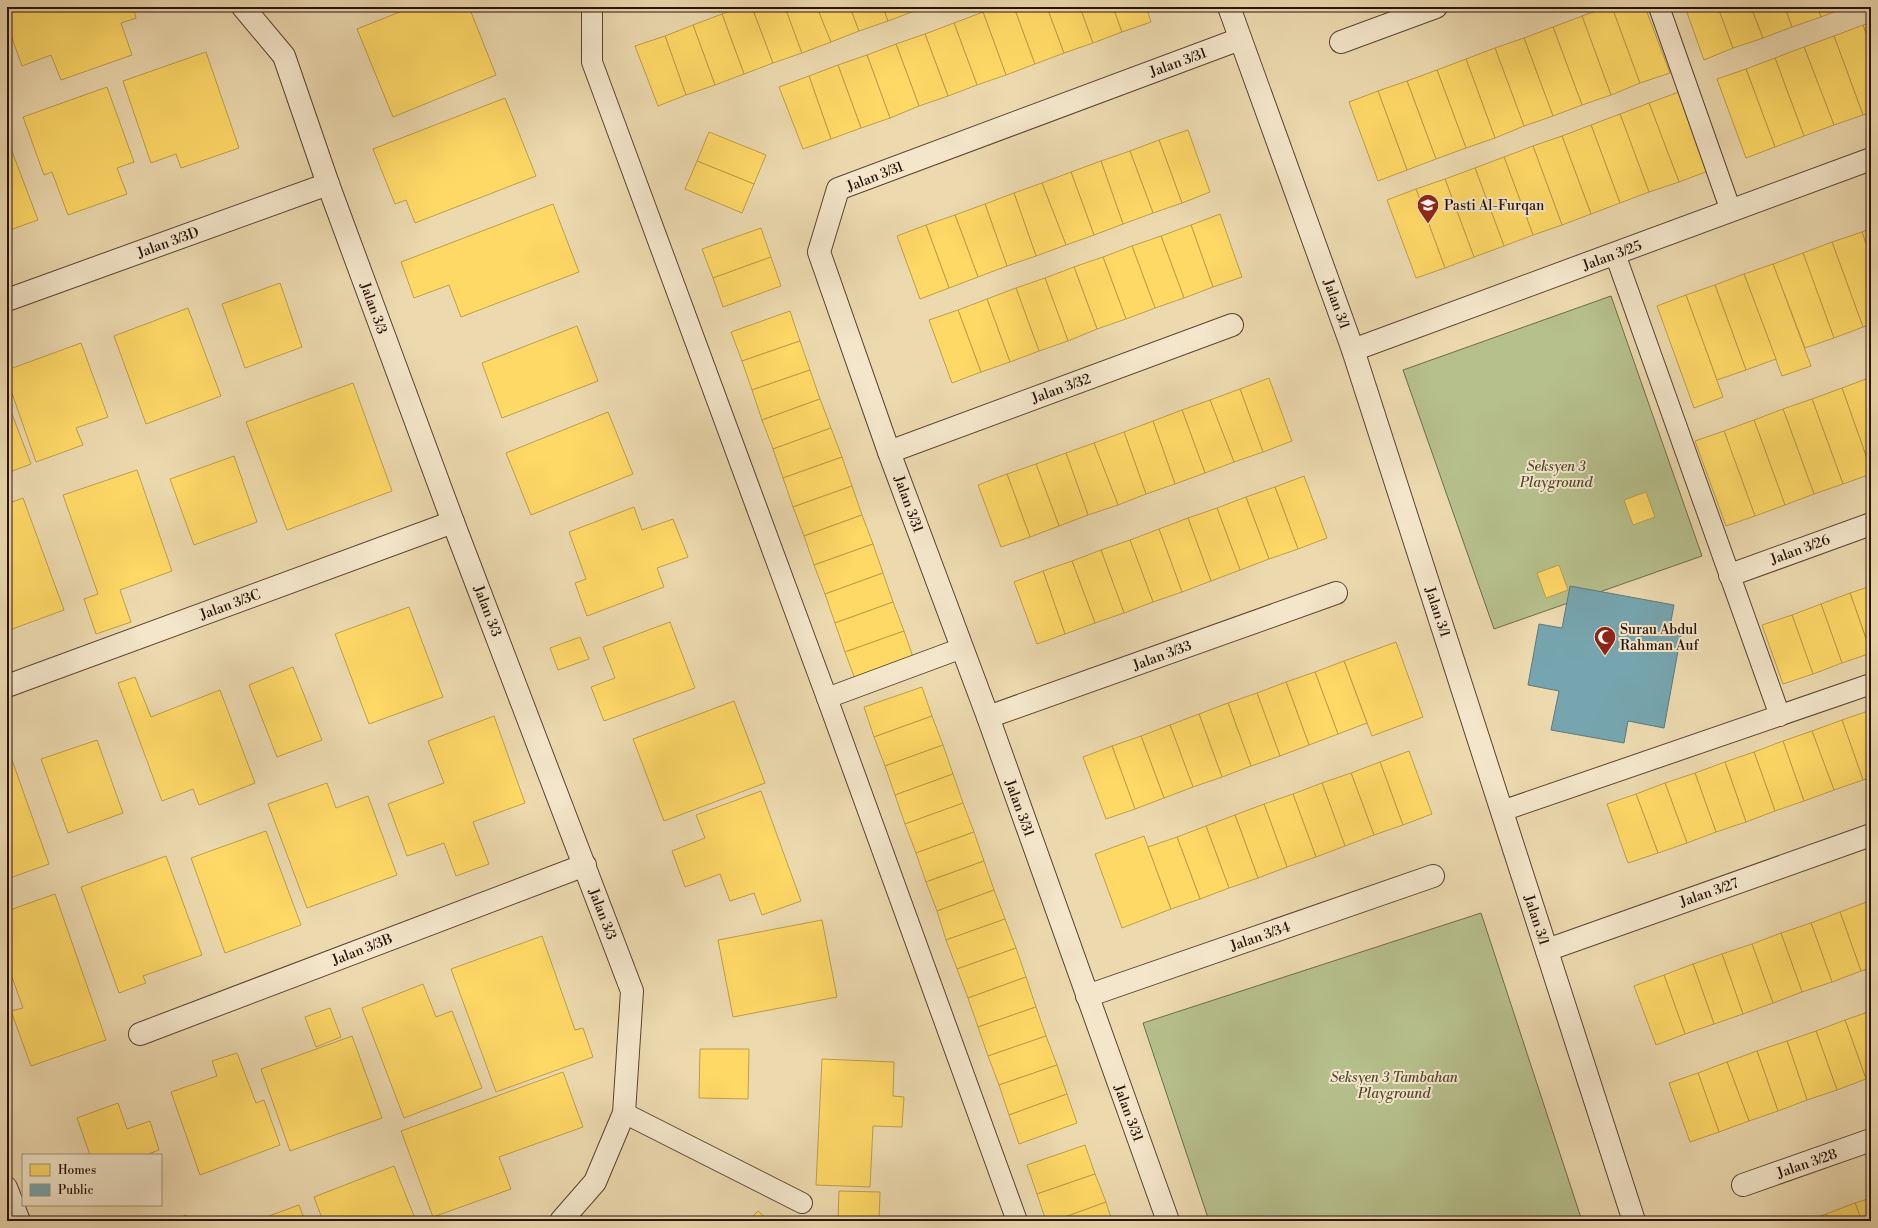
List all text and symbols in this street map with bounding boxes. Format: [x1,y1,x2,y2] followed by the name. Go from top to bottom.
[1146,44,1209,82] street label: Jalan 3/31
[844,158,906,196] street label: Jalan 3/31
[1415,192,1441,225] school or university icon: Pasti Al-Furqan
[1444,197,1545,215] place label: Pasti Al-Furqan
[134,223,202,263] street label: Jalan 3/3D
[1579,237,1645,275] street label: Jalan 3/25
[1318,276,1353,332] street label: Jalan 3/1
[355,279,391,337] street label: Jalan 3/3
[1028,370,1093,408] street label: Jalan 3/32
[1519,458,1593,492] park label: Seksyen 3 Playground
[889,472,927,535] street label: Jalan 3/31
[1767,531,1833,569] street label: Jalan 3/26
[469,582,505,640] street label: Jalan 3/3
[1420,584,1454,640] street label: Jalan 3/1
[197,586,263,625] street label: Jalan 3/3C
[1620,621,1699,655] place label: Surau Abdul Rahman Auf
[1592,624,1618,657] mosque icon: Surau Abdul Rahman Auf
[1130,637,1194,675] street label: Jalan 3/33
[1000,776,1038,839] street label: Jalan 3/31
[1677,875,1741,912] street label: Jalan 3/27
[584,885,620,943] street label: Jalan 3/3
[1519,892,1553,948] street label: Jalan 3/1
[1227,918,1293,956] street label: Jalan 3/34
[329,930,395,970] street label: Jalan 3/3B
[1330,1069,1458,1103] park label: Seksyen 3 Tambahan Playground
[1109,1081,1147,1144] street label: Jalan 3/31
[1774,1145,1840,1183] street label: Jalan 3/28
[22,1154,162,1206] legend
[58,1163,96,1178] text: Homes
[58,1183,94,1198] text: Public

